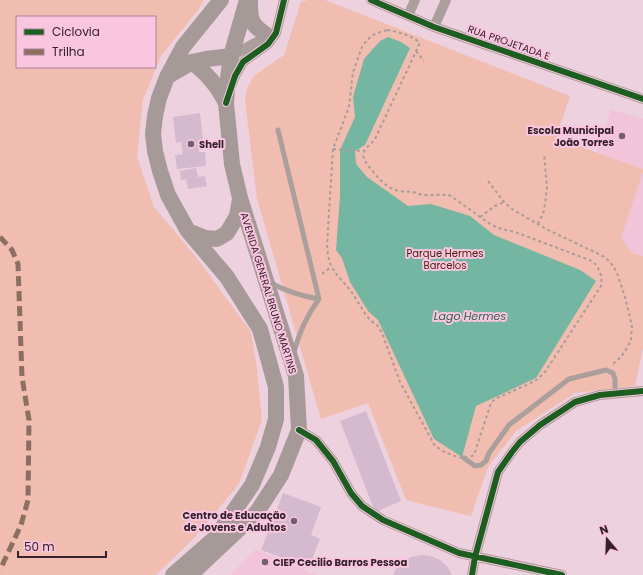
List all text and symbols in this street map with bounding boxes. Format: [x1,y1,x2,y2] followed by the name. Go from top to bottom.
[16,16,156,68] legend
[466,21,552,64] street label: RUA PROJETADA E
[52,23,100,40] text: Ciclovia
[52,43,85,60] text: Trilha
[528,123,614,150] place label: Escola Municipal João Torres
[617,131,627,141] marker: Escola Municipal João Torres
[199,137,224,152] place label: Shell
[186,139,196,149] marker: Shell
[237,211,300,376] street label: AVENIDA GENERAL BRUNO MARTINS
[407,246,483,273] park label: Parque Hermes Barcelos
[434,308,506,324] water label: Lago Hermes
[183,508,287,535] place label: Centro de Educação de Jovens e Adultos
[289,516,299,526] marker: Centro de Educação de Jovens e Adultos
[587,519,627,559] north arrow
[597,521,610,538] text: N
[18,533,106,559] scale bar
[24,538,55,555] text: 50 m
[273,555,407,570] place label: CIEP Cecilio Barros Pessoa
[260,557,270,567] marker: CIEP Cecilio Barros Pessoa

